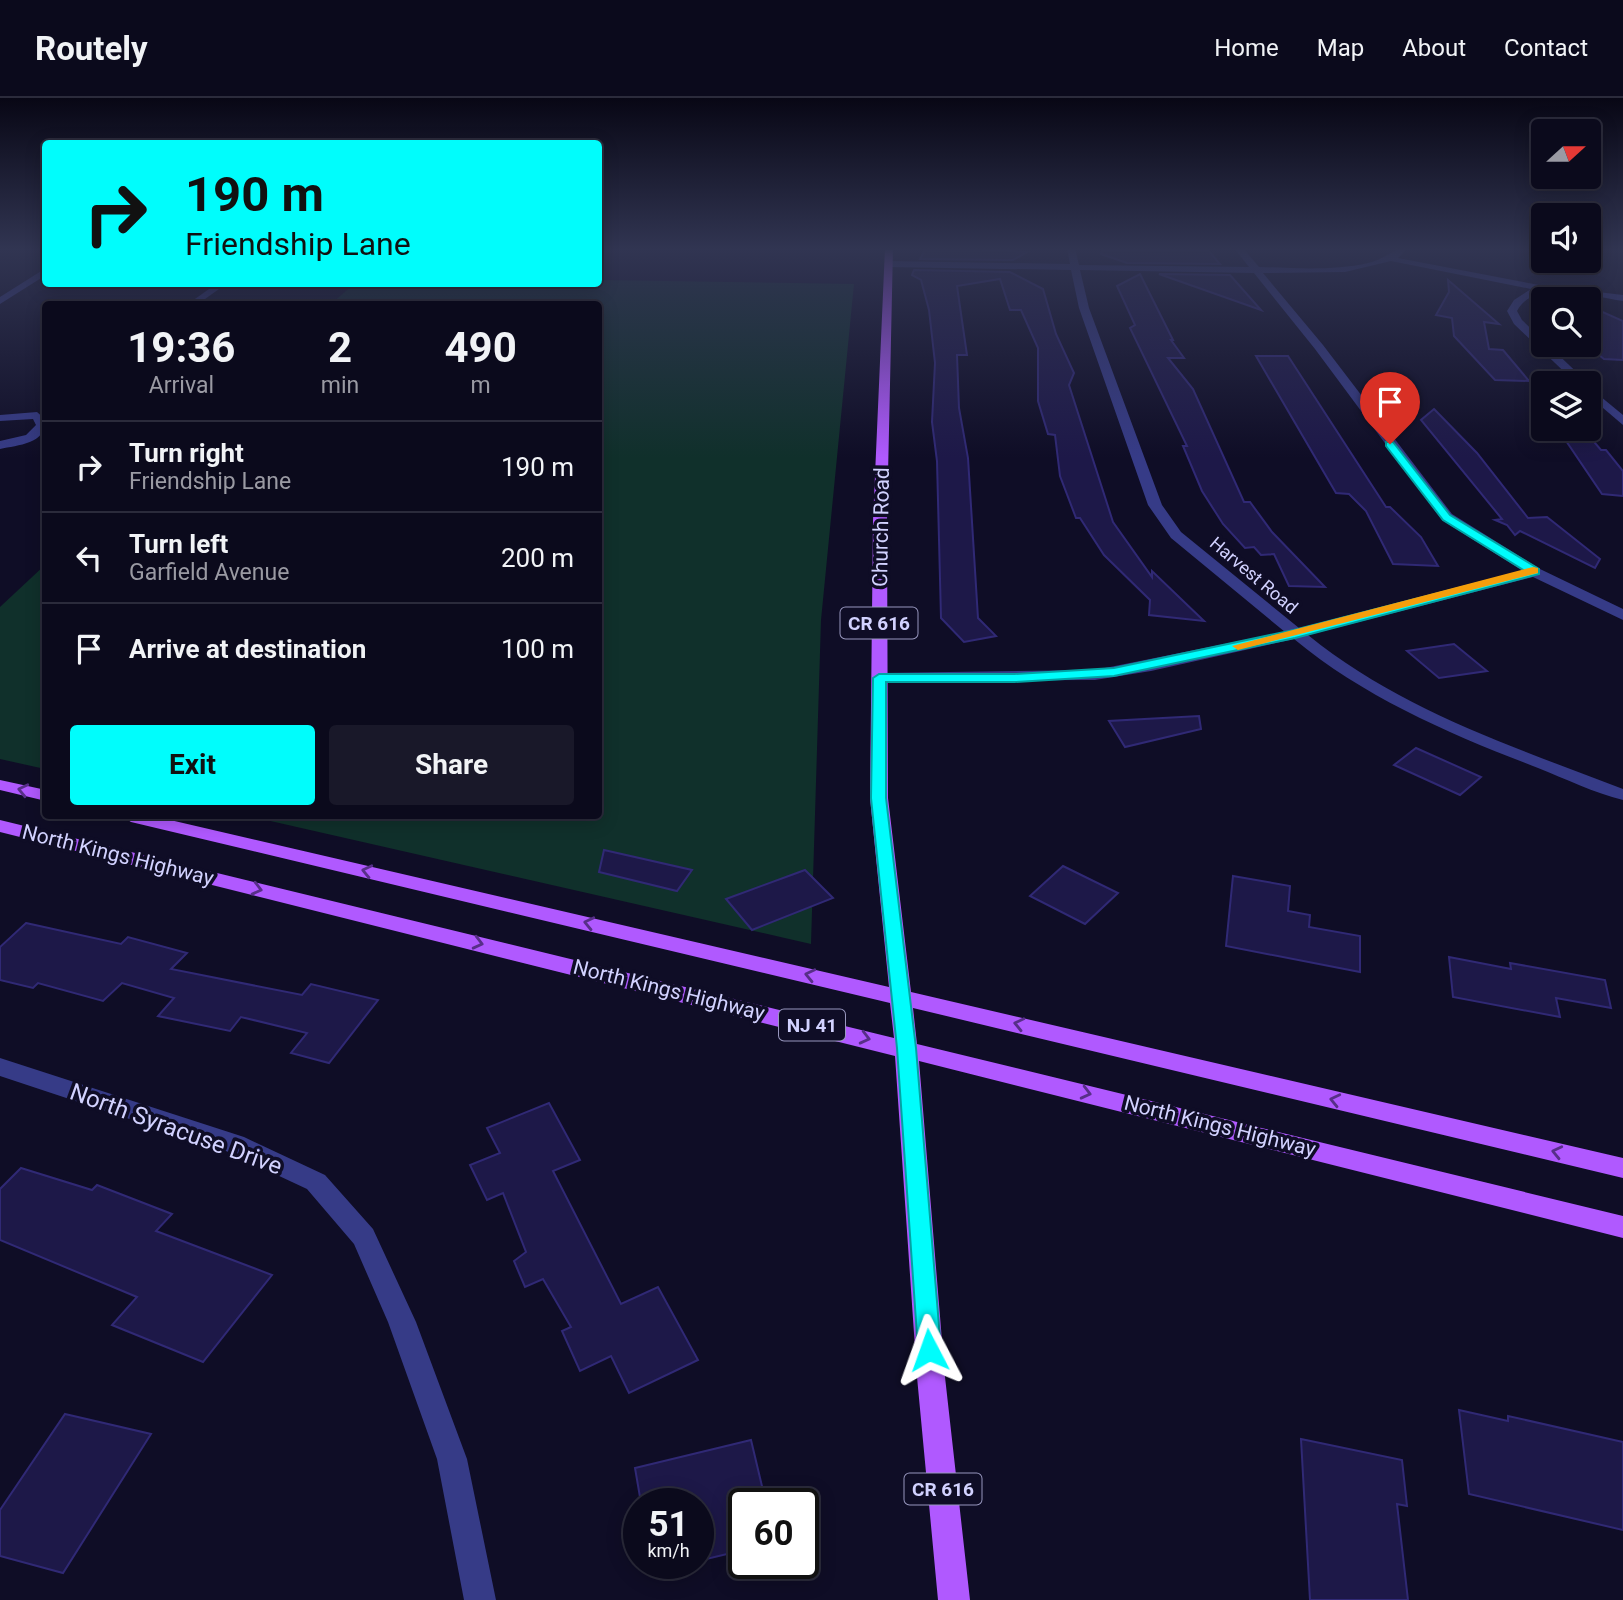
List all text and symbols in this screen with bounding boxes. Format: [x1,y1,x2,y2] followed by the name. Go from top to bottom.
[35,29,148,68] text: Routely
[1214,34,1279,62] text: Home
[1317,34,1364,62] text: Map
[1402,34,1466,62] text: About
[1504,34,1588,62] text: Contact
[1531,119,1601,189] north arrow
[1531,119,1601,441] map controls
[185,166,324,223] text: 190 m
[70,168,161,259] icon: right
[1531,203,1601,273] button: sound
[185,225,411,263] text: Friendship Lane
[1531,287,1601,357] button: search
[127,323,235,372] text: 19:36
[328,323,352,372] text: 2
[444,323,517,372] text: 490
[1531,371,1601,441] button: layers
[149,372,214,399] text: Arrival
[321,372,359,399] text: min
[471,372,491,399] text: m
[1360,372,1420,444] pin
[1371,383,1409,421] icon: arrive
[129,438,244,468] text: Turn right
[70,448,108,486] icon: right
[501,452,574,482] text: 190 m
[868,467,894,587] street label: Church Road
[129,468,291,495] text: Friendship Lane
[129,529,228,559] text: Turn left
[1206,532,1302,618] street label: Harvest Road
[70,539,108,577] icon: left
[501,543,574,573] text: 200 m
[129,559,289,586] text: Garfield Avenue
[840,608,917,638] road number: CR 616
[70,630,108,668] icon: arrive
[129,634,366,664] text: Arrive at destination
[501,634,574,664] text: 100 m
[70,725,315,805] button: Exit
[329,725,574,805] button: Share
[17,784,29,798] one-way arrow
[20,820,216,890] street label: North Kings Highway
[362,865,374,879] one-way arrow
[251,881,263,895] one-way arrow
[583,917,595,931] one-way arrow
[472,935,484,949] one-way arrow
[571,955,767,1025] street label: North Kings Highway
[805,969,817,983] one-way arrow
[779,1009,845,1040] road number: NJ 41
[1013,1018,1025,1032] one-way arrow
[859,1030,871,1044] one-way arrow
[66,1078,286,1180] street label: North Syracuse Drive
[1080,1085,1092,1099] one-way arrow
[1122,1091,1318,1161] street label: North Kings Highway
[1329,1093,1341,1108] one-way arrow
[1551,1146,1563,1161] one-way arrow
[892,1313,966,1387] position arrow
[904,1474,982,1504] road number: CR 616
[728,1488,819,1579] speed limit sign: 60
[648,1504,689,1545] text: 51
[647,1540,690,1561] text: km/h

